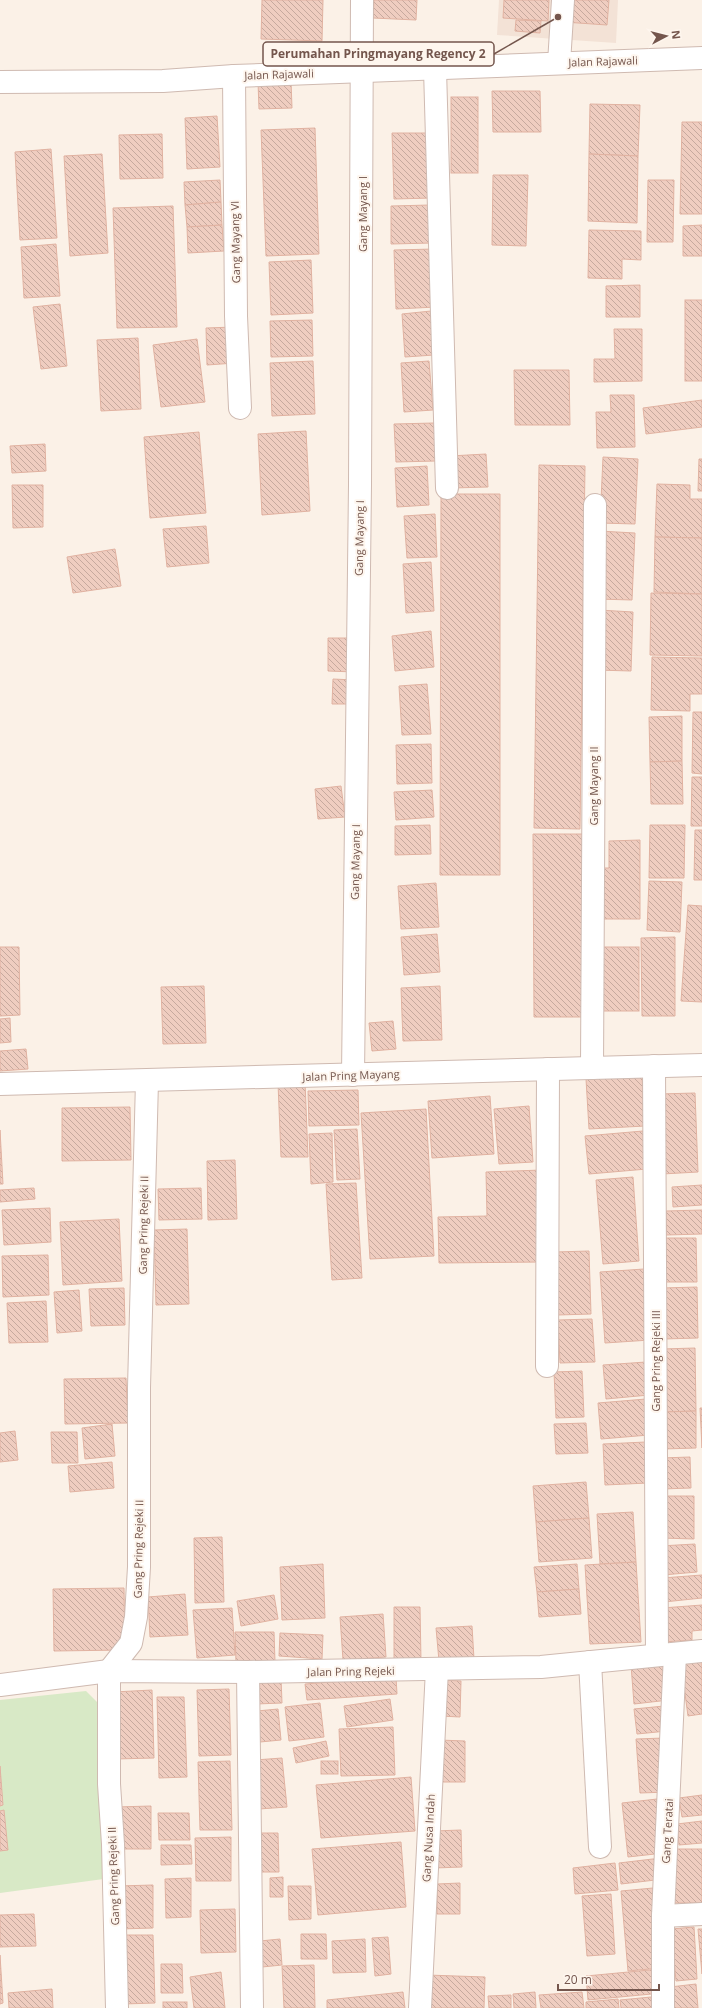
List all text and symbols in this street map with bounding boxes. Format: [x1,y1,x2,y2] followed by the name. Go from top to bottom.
[646,16,686,56] north arrow
[668,29,684,40] text: N
[263,42,494,66] callout: Perumahan Pringmayang Regency 2
[270,45,486,62] text: Perumahan Pringmayang Regency 2
[567,52,638,70] street label: Jalan Rajawali
[243,65,314,83] street label: Jalan Rajawali
[355,176,370,252] street label: Gang Mayang I
[227,201,243,283] street label: Gang Mayang VI
[351,500,367,576] street label: Gang Mayang I
[586,746,601,826] street label: Gang Mayang II
[347,824,363,900] street label: Gang Mayang I
[301,1066,400,1084] street label: Jalan Pring Mayang
[135,1176,151,1274] street label: Gang Pring Rejeki II
[648,1310,663,1412] street label: Gang Pring Rejeki III
[130,1500,146,1598] street label: Gang Pring Rejeki II
[306,1663,395,1679] street label: Jalan Pring Rejeki
[418,1793,438,1883] street label: Gang Nusa Indah
[658,1798,676,1864] street label: Gang Teratai
[104,1826,122,1926] street label: Gang Pring Rejeki II
[558,1966,659,1992] scale bar
[564,1971,592,1988] text: 20 m

